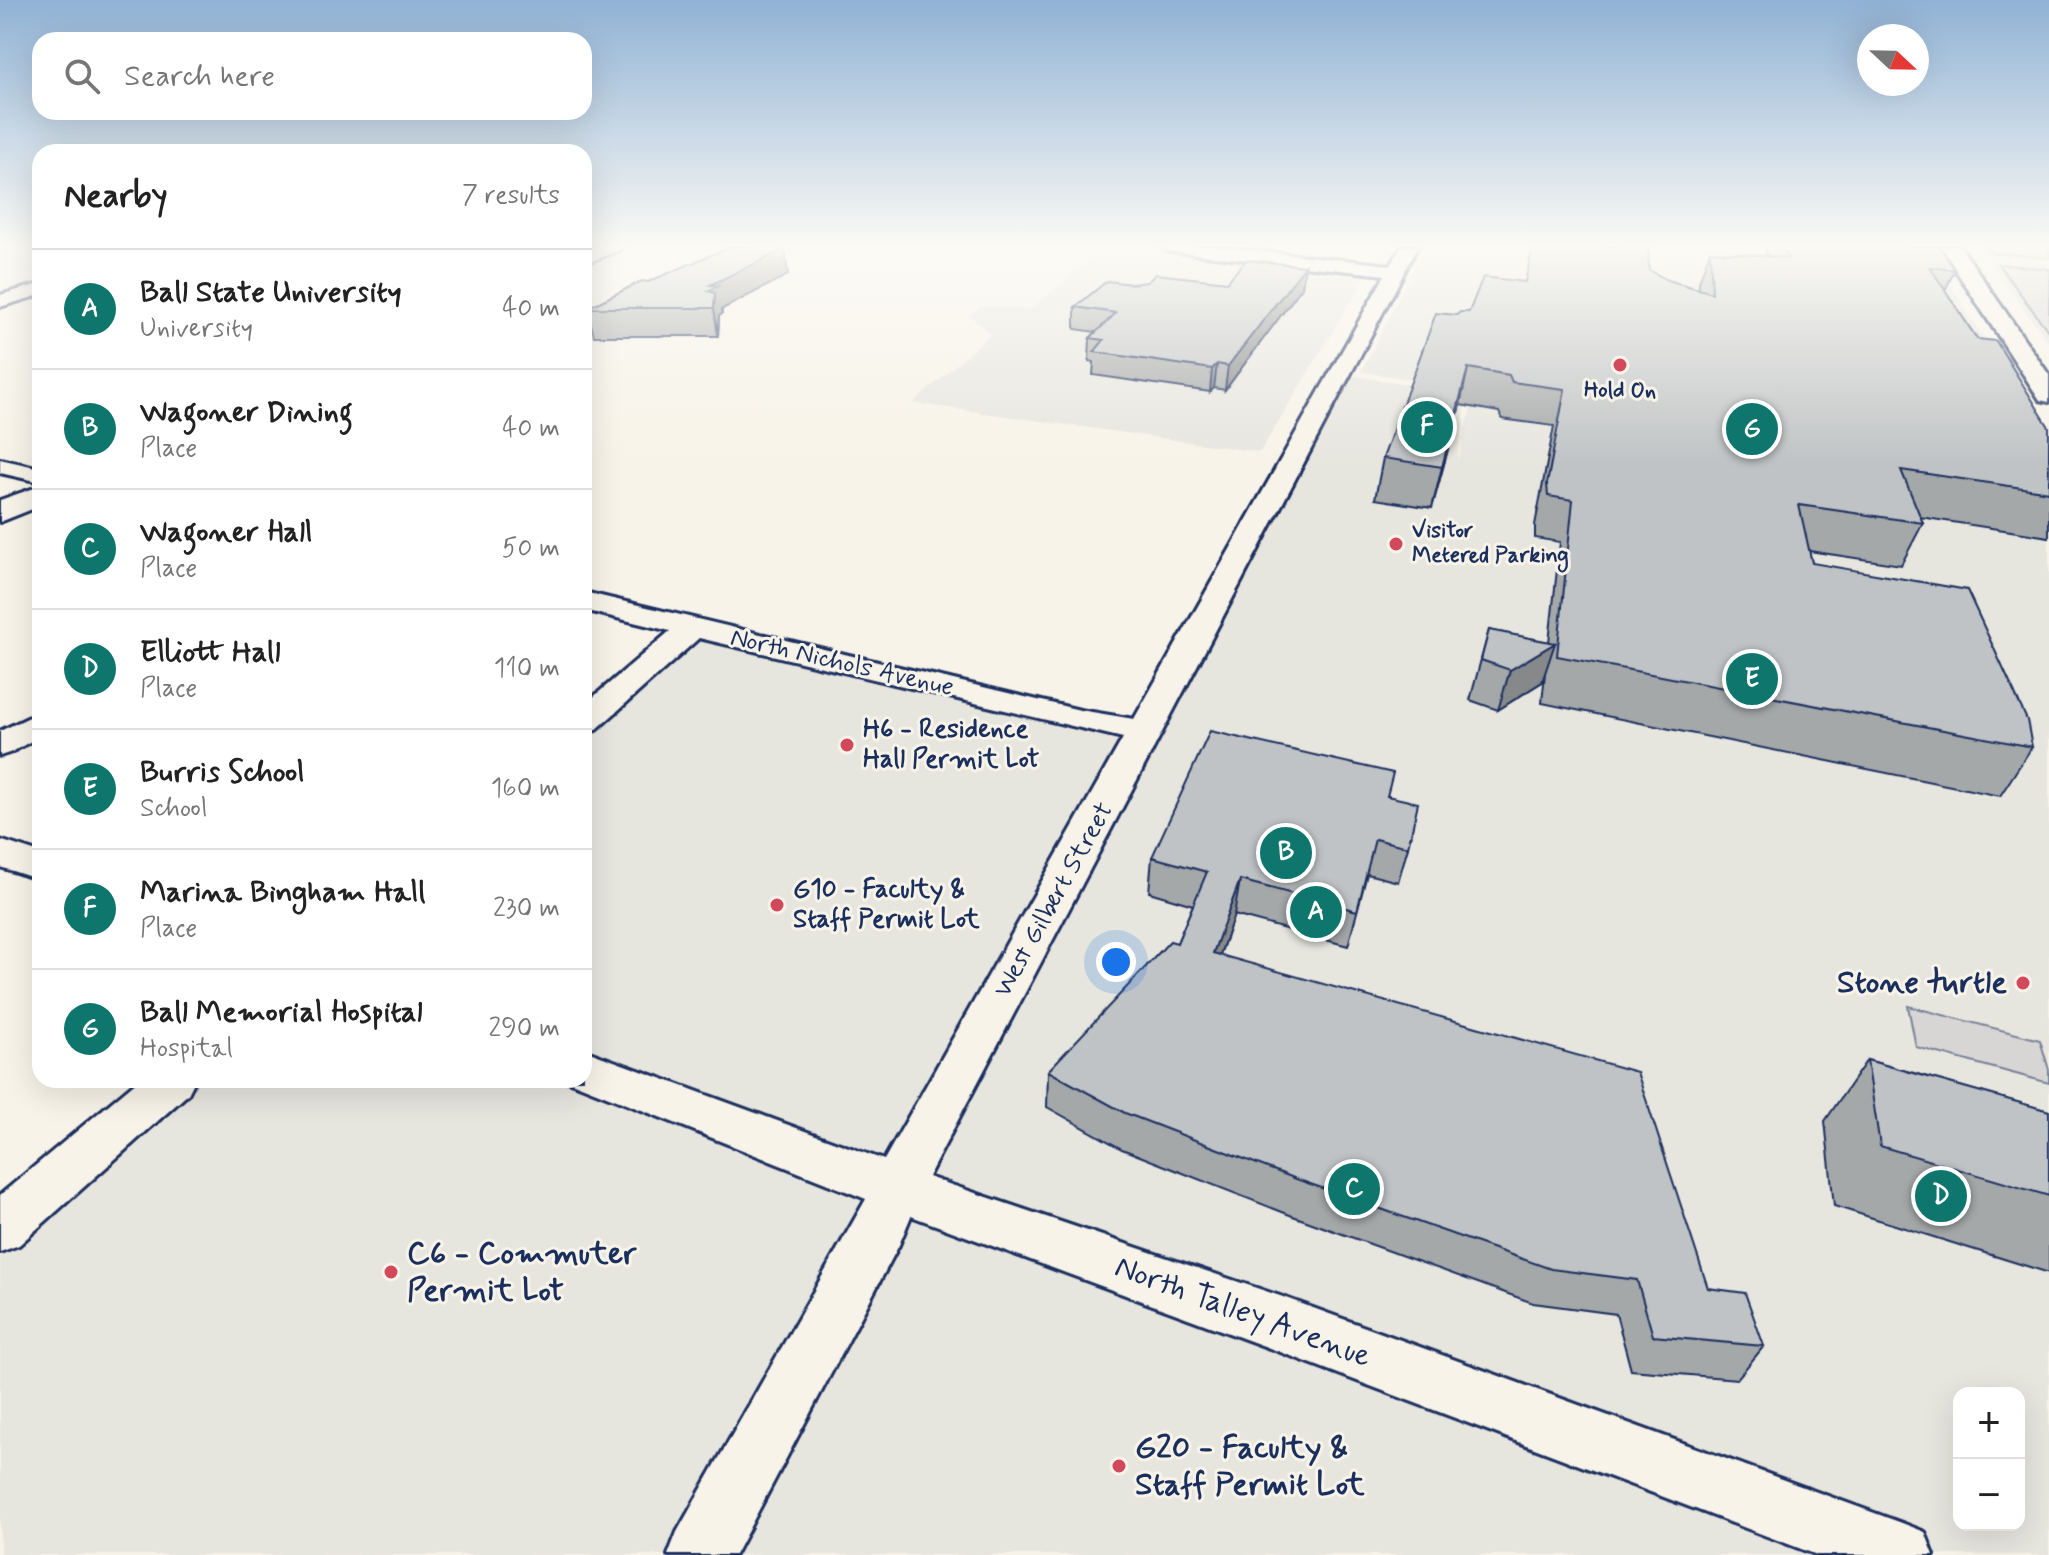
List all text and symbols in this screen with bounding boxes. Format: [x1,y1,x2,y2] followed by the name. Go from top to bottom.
[1857,24,1929,96] north arrow
[32,32,592,120] search box
[60,54,104,98] icon: search
[124,57,275,96] text: Search here
[64,174,168,219] text: Nearby
[462,179,560,213] text: 7 results
[140,273,402,312] text: Ball State University
[81,292,99,326] text: A
[502,292,560,326] text: 40 m
[140,312,253,346] text: University
[1611,356,1629,374] marker: Hold On
[1584,377,1656,405] place label: Hold On
[140,393,353,432] text: Wagoner Dining
[1401,397,1453,457] pin: F
[1726,399,1778,459] pin: G
[82,412,98,446] text: B
[502,412,560,446] text: 40 m
[140,432,197,466] text: Place
[140,513,312,552] text: Wagoner Hall
[1412,517,1569,573] place label: Visitor Metered Parking
[81,532,99,566] text: C
[502,532,560,566] text: 50 m
[1387,535,1405,553] marker: Visitor Metered Parking
[140,552,197,586] text: Place
[727,621,957,705] street label: North Nichols Avenue
[140,633,280,672] text: Elliott Hall
[1726,649,1778,709] pin: E
[81,652,99,686] text: D
[494,652,560,686] text: 110 m
[140,672,197,706] text: Place
[863,713,1039,777] place label: H6 - Residence Hall Permit Lot
[838,736,856,754] marker: H6 - Residence Hall Permit Lot
[140,753,305,792] text: Burris School
[82,772,98,806] text: E
[491,772,560,806] text: 160 m
[140,792,207,826] text: School
[986,796,1122,1004] street label: West Gilbert Street
[1260,823,1312,883] pin: B
[140,873,425,912] text: Marina Bingham Hall
[793,873,980,937] place label: G10 - Faculty & Staff Permit Lot
[1290,882,1342,942] pin: A
[83,892,97,926] text: F
[493,892,560,926] text: 230 m
[768,896,786,914] marker: G10 - Faculty & Staff Permit Lot
[140,912,197,946] text: Place
[1096,942,1136,982] your location
[1837,962,2007,1004] place label: Stone turtle
[2014,974,2032,992] marker: Stone turtle
[140,993,422,1032] text: Ball Memorial Hospital
[81,1012,99,1046] text: G
[488,1012,560,1046] text: 290 m
[140,1032,233,1066] text: Hospital
[1328,1159,1380,1219] pin: C
[1915,1166,1967,1226] pin: D
[407,1233,637,1312] place label: C6 - Commuter Permit Lot
[1109,1246,1377,1378] street label: North Talley Avenue
[382,1263,400,1281] marker: C6 - Commuter Permit Lot
[1953,1387,2025,1531] map controls
[1953,1387,2025,1459] button: +
[1135,1427,1366,1506] place label: G20 - Faculty & Staff Permit Lot
[1110,1457,1128,1475] marker: G20 - Faculty & Staff Permit Lot
[1953,1459,2025,1531] button: −

